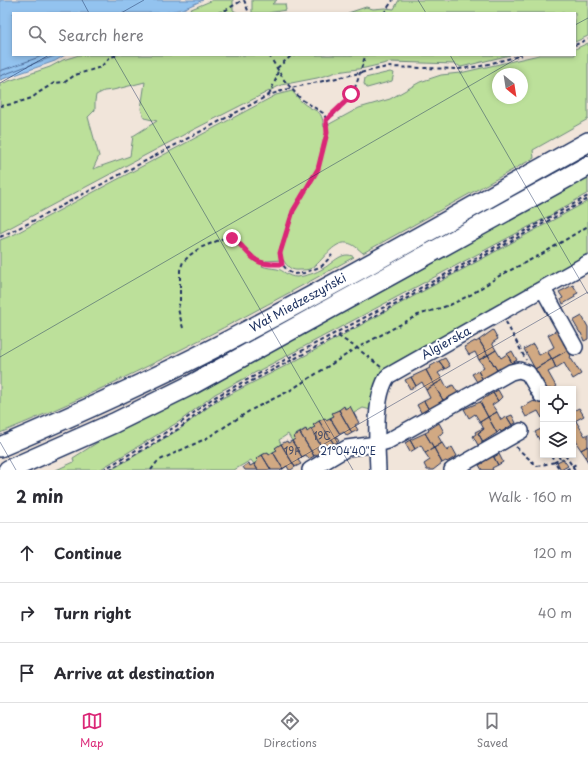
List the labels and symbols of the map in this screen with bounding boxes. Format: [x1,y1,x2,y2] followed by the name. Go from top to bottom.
[492,68,528,104] north arrow
[342,85,360,103] route start
[223,229,241,247] route end
[246,268,349,336] street label: Wał Miedzeszyński
[417,321,474,363] street label: Algierska
[313,428,331,443] house number: 19C
[284,443,300,458] house number: 19F
[320,443,376,458] text: 21°04'40"E

